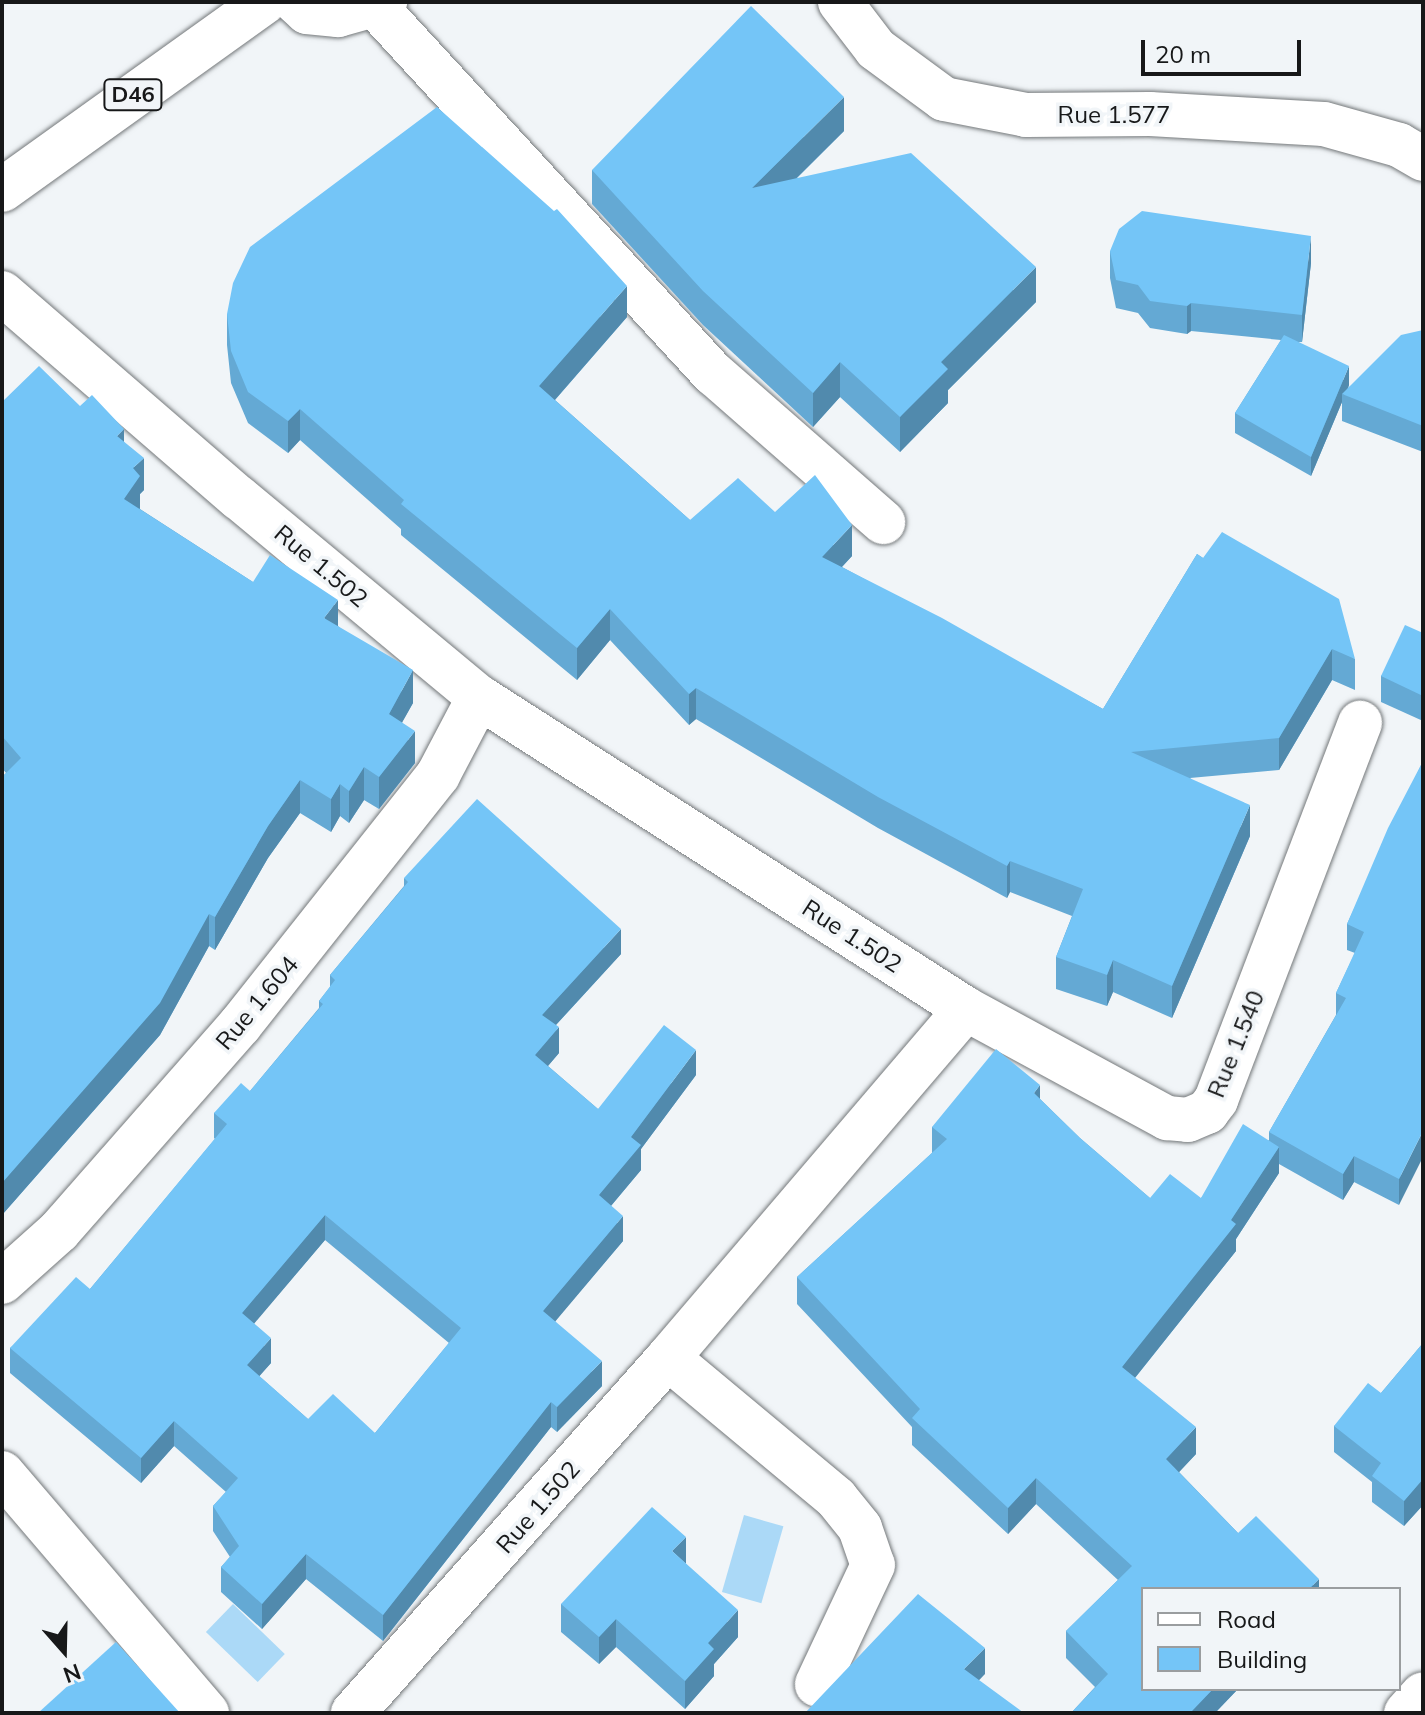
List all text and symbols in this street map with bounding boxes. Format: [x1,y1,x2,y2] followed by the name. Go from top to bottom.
[1145,24,1305,74] scale bar
[1155,39,1211,69] text: 20 m
[103,77,163,113] road number: D46
[1058,101,1170,129] street label: Rue 1.577
[269,519,373,613] street label: Rue 1.502
[797,893,907,979] street label: Rue 1.502
[210,951,304,1055] street label: Rue 1.604
[1202,986,1270,1102] street label: Rue 1.540
[490,1455,586,1559] street label: Rue 1.502
[1141,1587,1401,1691] legend
[1217,1604,1276,1634] text: Road
[24,1611,104,1691] north arrow
[1217,1644,1307,1674] text: Building
[60,1658,85,1690] text: N

